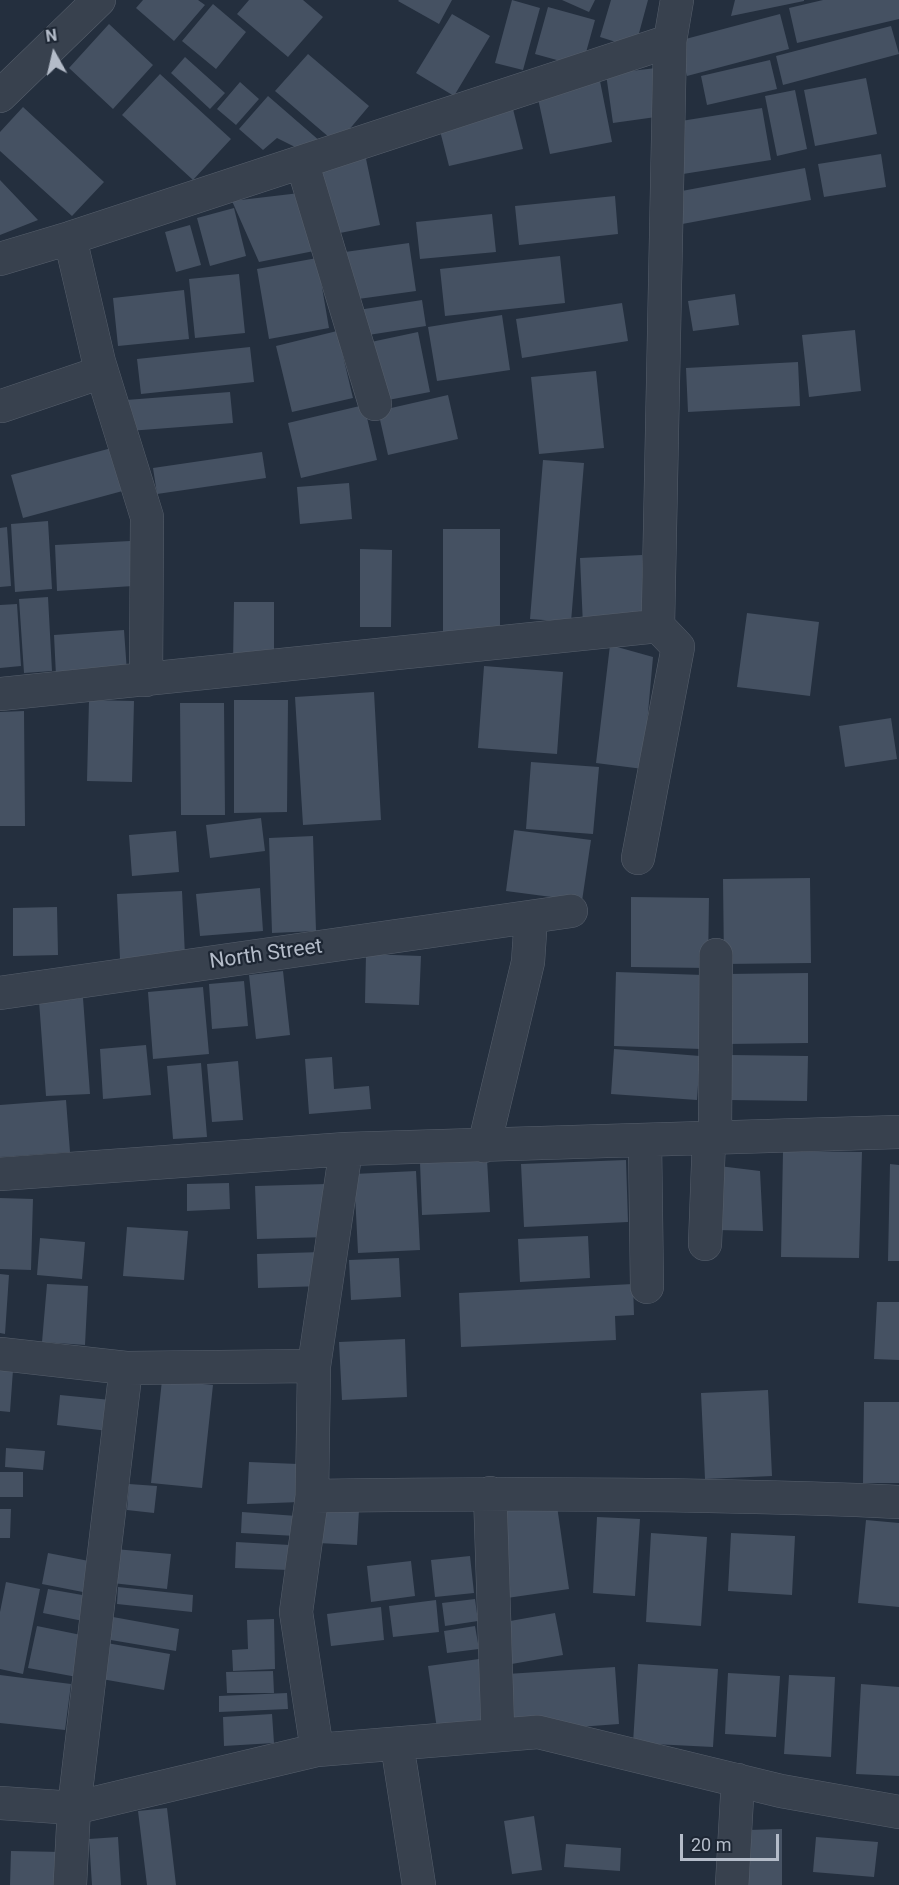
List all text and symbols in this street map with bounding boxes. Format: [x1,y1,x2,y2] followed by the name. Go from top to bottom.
[24,24,84,84] north arrow
[45,25,58,46] text: N
[208,935,324,975] street label: North Street
[683,1822,782,1860] scale bar
[691,1834,731,1855] text: 20 m

